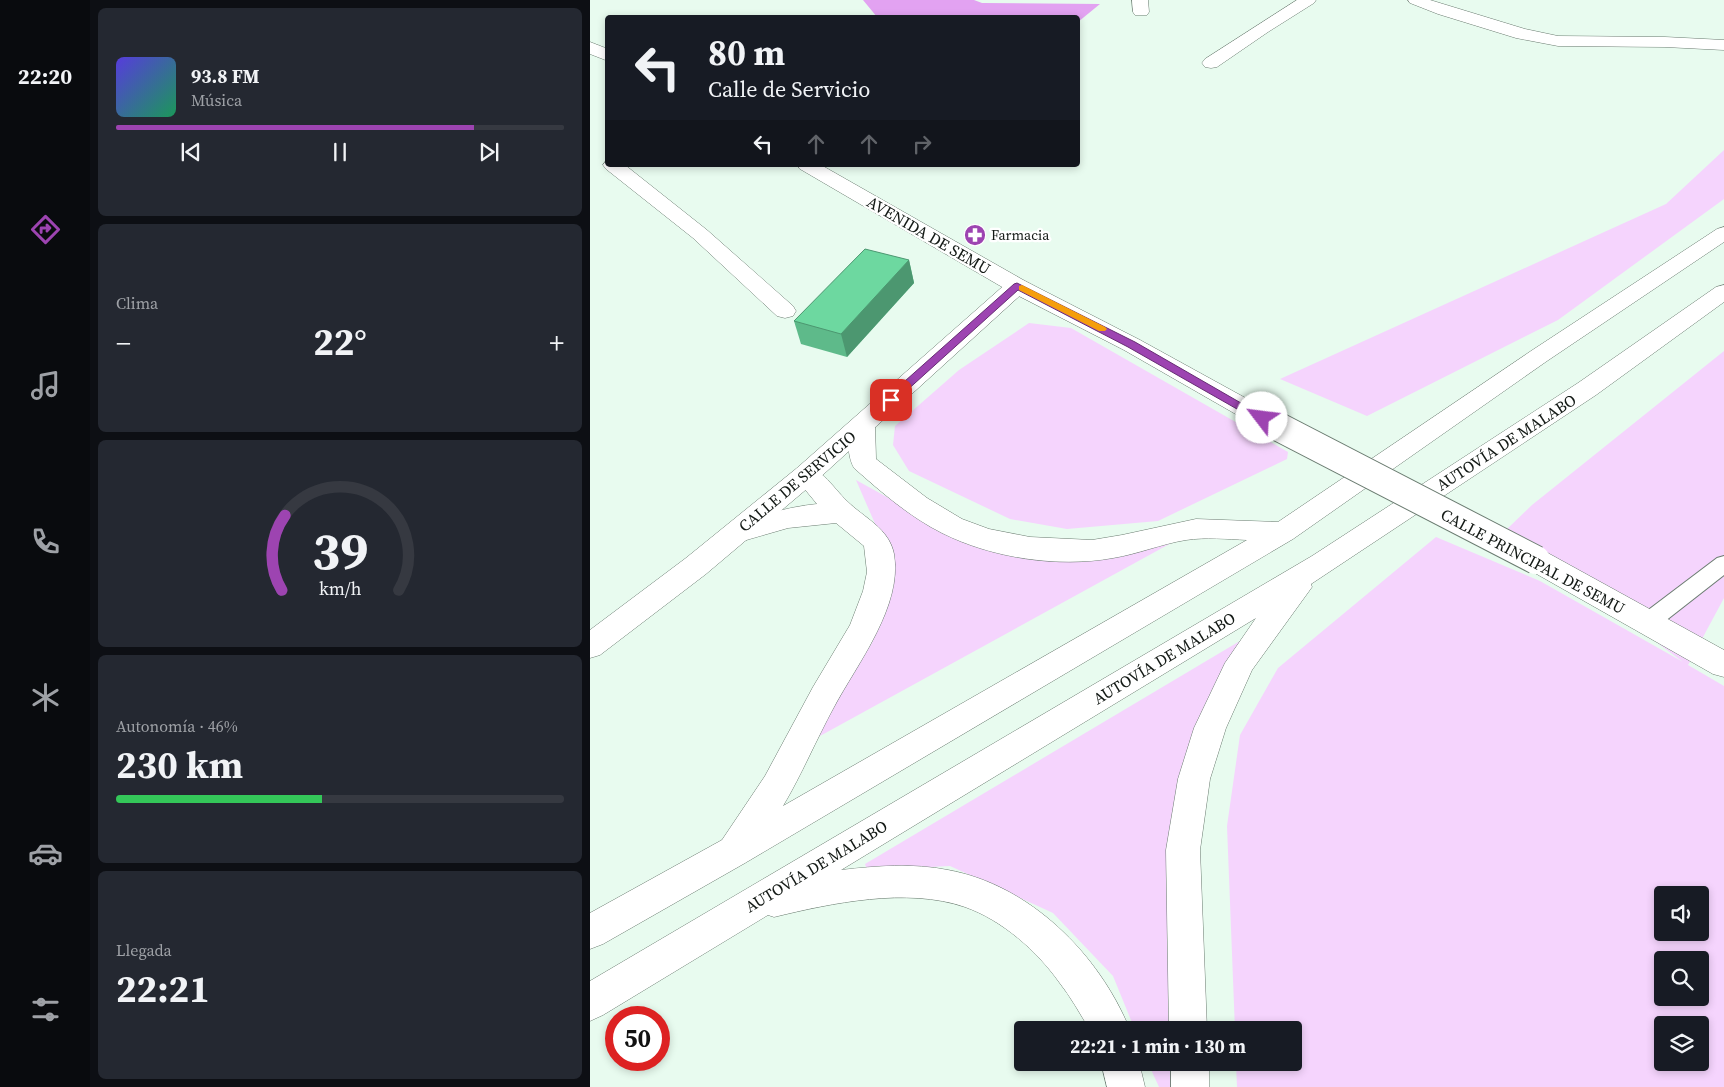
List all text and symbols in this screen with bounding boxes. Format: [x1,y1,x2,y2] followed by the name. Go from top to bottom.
[708,29,785,77] text: 80 m
[625,35,690,100] icon: left
[18,61,72,91] text: 22:20
[191,63,260,89] text: 93.8 FM
[708,74,870,104] text: Calle de Servicio
[191,89,242,111] text: Música
[749,130,777,158] icon: left
[802,130,830,158] icon: ahead
[855,130,883,158] icon: ahead
[908,130,936,158] icon: right
[177,138,205,166] icon: previous
[326,138,354,166] icon: pause
[475,138,503,166] icon: next
[863,191,995,280] street label: AVENIDA DE SEMU
[28,212,63,247] icon: directions
[963,223,987,247] pharmacy icon: Farmacia
[991,225,1050,245] place label: Farmacia
[116,292,158,314] text: Clima
[313,316,367,368] text: 22°
[116,324,131,362] text: −
[549,324,564,362] text: +
[28,368,63,403] icon: music
[870,379,912,421] pin
[877,386,905,414] icon: arrive
[1432,388,1580,496] street label: AUTOVÍA DE MALABO
[1235,391,1287,443] position arrow
[734,425,860,537] street label: CALLE DE SERVICIO
[1437,503,1629,619] street label: CALLE PRINCIPAL DE SEMU
[312,515,368,586] text: 39
[28,524,63,559] icon: phone
[319,576,362,601] text: km/h
[1089,607,1239,709] street label: AUTOVÍA DE MALABO
[28,680,63,715] icon: climate
[116,715,238,737] text: Autonomía · 46%
[116,739,243,791] text: 230 km
[741,815,891,917] street label: AUTOVÍA DE MALABO
[28,836,63,871] icon: car
[1654,886,1709,1071] map controls
[1654,886,1709,941] button: sound
[116,939,172,961] text: Llegada
[1654,951,1709,1006] button: search
[116,963,210,1015] text: 22:21
[28,992,63,1027] icon: filters
[605,1006,670,1071] speed limit sign: 50
[1654,1016,1709,1071] button: layers
[1070,1033,1246,1059] text: 22:21 · 1 min · 130 m

